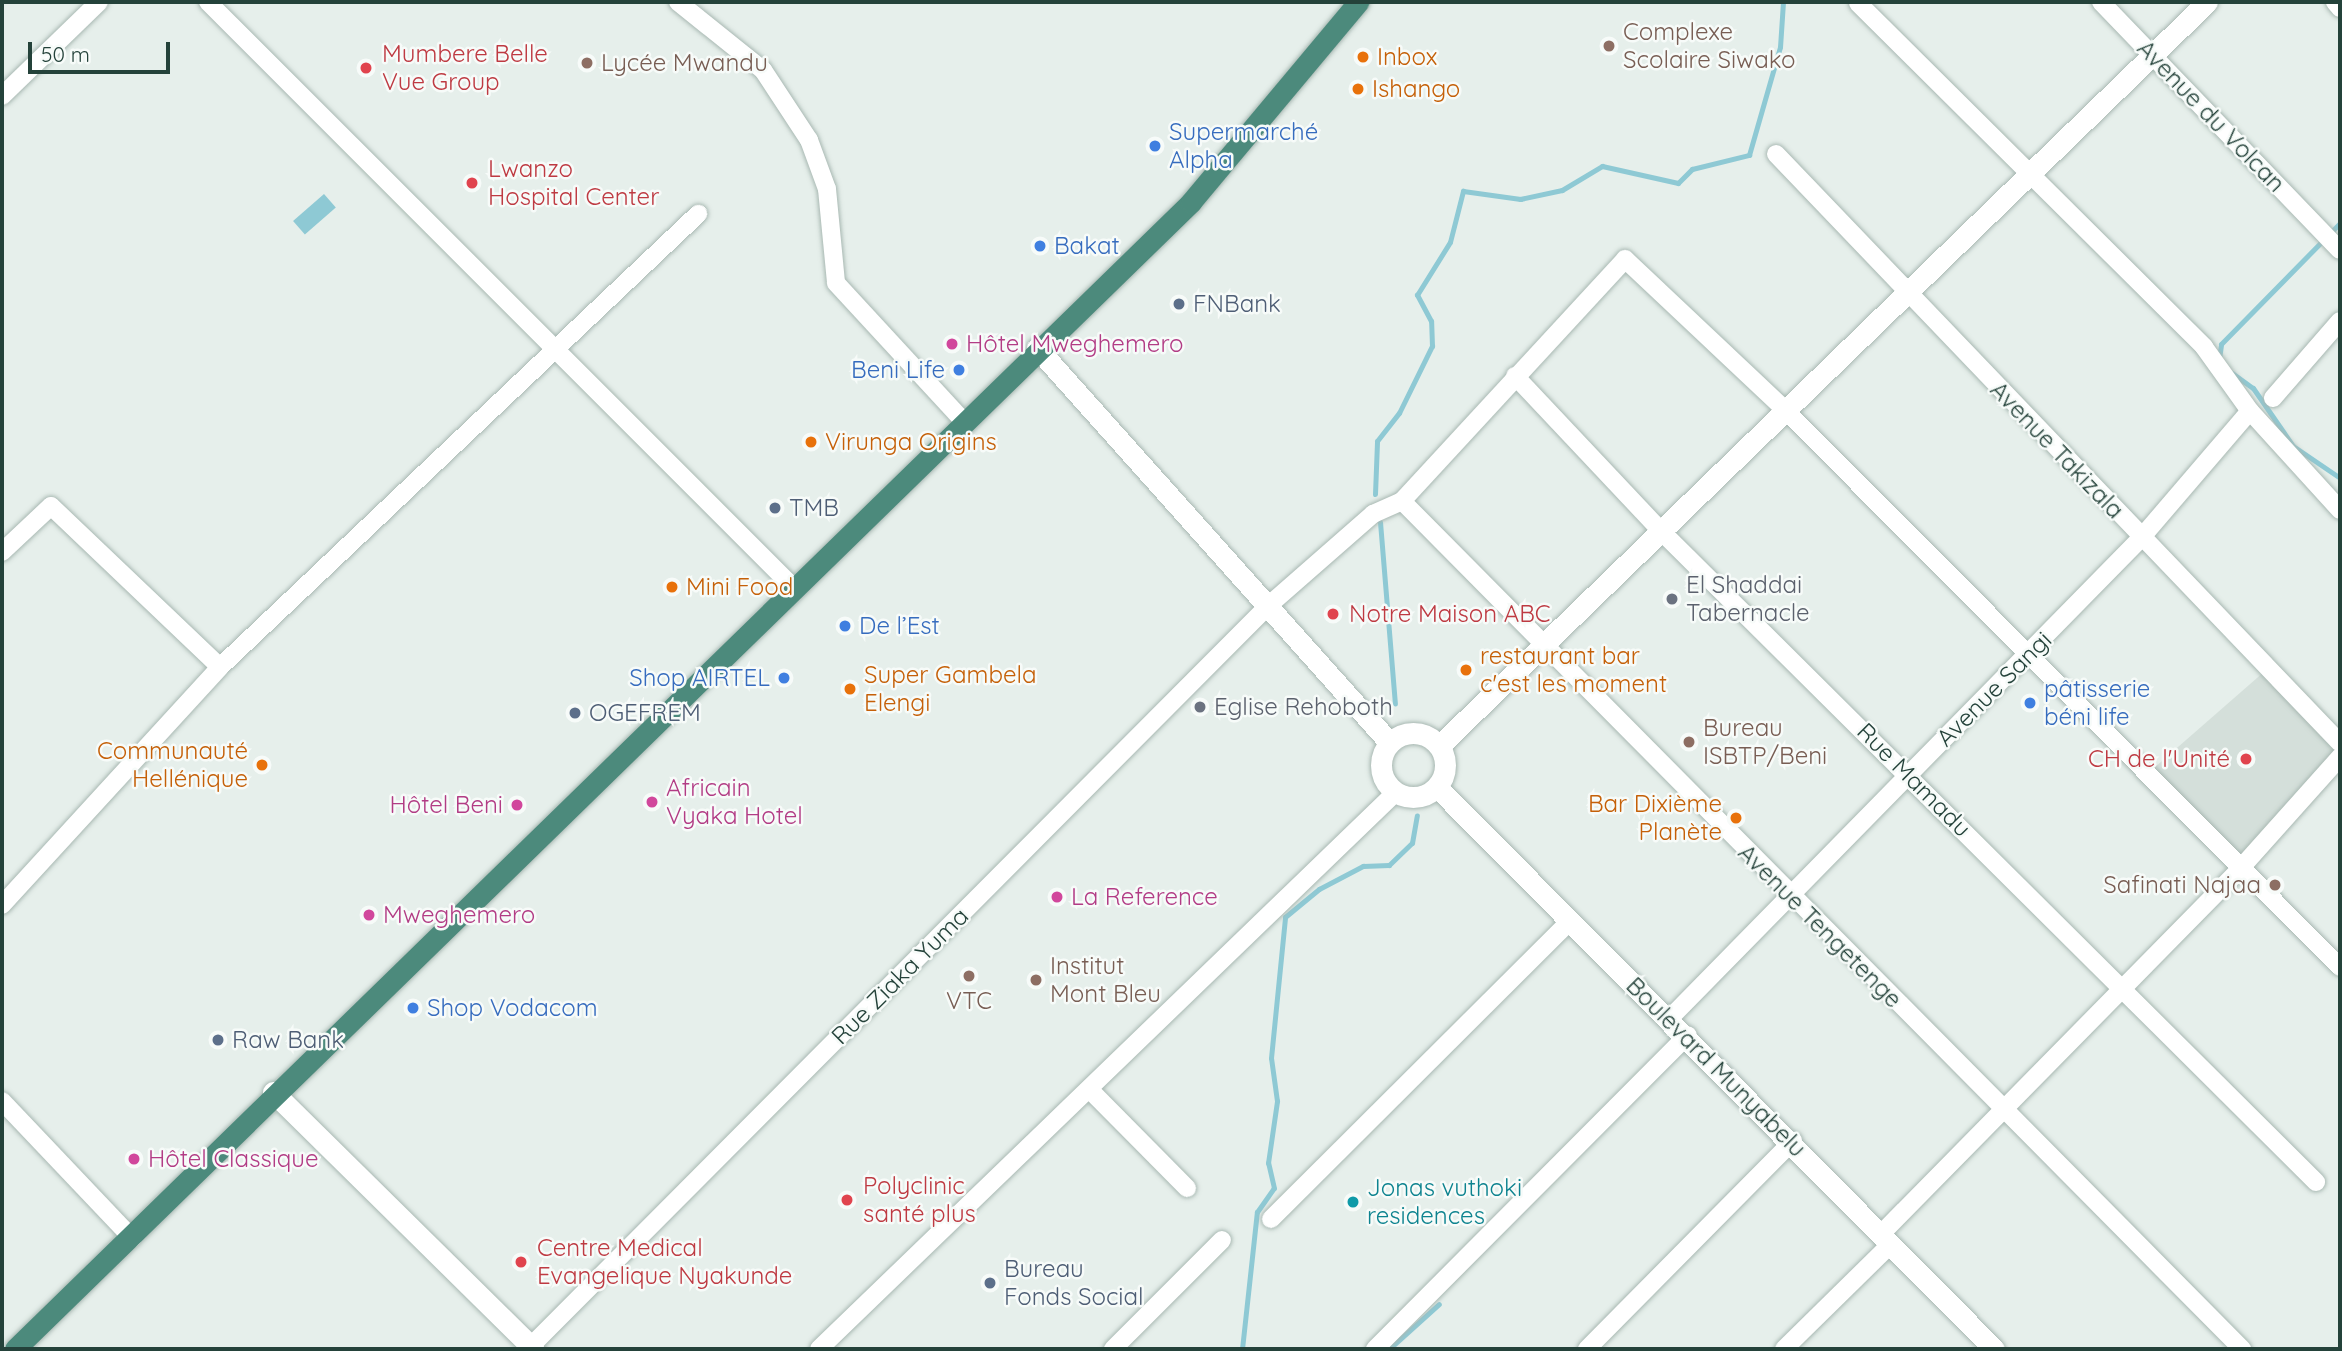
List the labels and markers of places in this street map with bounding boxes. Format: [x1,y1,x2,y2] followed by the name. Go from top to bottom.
[1623,18,1796,74] place label: Complexe Scolaire Siwako
[1601,38,1617,54] marker: Complexe Scolaire Siwako
[382,40,548,96] place label: Mumbere Belle Vue Group
[1377,43,1437,71] place label: Inbox
[601,49,768,77] place label: Lycée Mwandu
[1355,49,1371,65] marker: Inbox
[579,55,595,71] marker: Lycée Mwandu
[356,58,376,78] marker: Mumbere Belle Vue Group
[1372,75,1460,103] place label: Ishango
[1350,81,1366,97] marker: Ishango
[1169,118,1318,174] place label: Supermarché Alpha
[1147,138,1163,154] marker: Supermarché Alpha
[488,155,659,211] place label: Lwanzo Hospital Center
[462,173,482,193] marker: Lwanzo Hospital Center
[1054,232,1120,260] place label: Bakat
[1032,238,1048,254] marker: Bakat
[1193,290,1281,318] place label: FNBank
[1171,296,1187,312] marker: FNBank
[966,330,1184,358] place label: Hôtel Mweghemero
[944,336,960,352] marker: Hôtel Mweghemero
[851,356,945,384] place label: Beni Life
[951,362,967,378] marker: Beni Life
[825,428,997,456] place label: Virunga Origins
[803,434,819,450] marker: Virunga Origins
[789,494,839,522] place label: TMB
[767,500,783,516] marker: TMB
[1686,571,1810,627] place label: El Shaddai Tabernacle
[686,573,793,601] place label: Mini Food
[664,579,680,595] marker: Mini Food
[1664,591,1680,607] marker: El Shaddai Tabernacle
[1349,600,1550,628] place label: Notre Maison ABC
[1323,604,1343,624] marker: Notre Maison ABC
[859,612,940,640] place label: De l’Est
[837,618,853,634] marker: De l’Est
[1480,642,1667,698] place label: restaurant bar c'est les moment
[864,661,1037,717] place label: Super Gambela Elengi
[1458,662,1474,678] marker: restaurant bar c'est les moment
[629,664,770,692] place label: Shop AIRTEL
[776,670,792,686] marker: Shop AIRTEL
[2044,675,2150,731] place label: pâtisserie béni life
[842,681,858,697] marker: Super Gambela Elengi
[1214,693,1393,721] place label: Eglise Rehoboth
[2022,695,2038,711] marker: pâtisserie béni life
[589,699,701,727] place label: OGEFREM
[1192,699,1208,715] marker: Eglise Rehoboth
[567,705,583,721] marker: OGEFREM
[1703,714,1827,770] place label: Bureau ISBTP/Beni
[1681,734,1697,750] marker: Bureau ISBTP/Beni
[97,737,248,793] place label: Communauté Hellénique
[2088,745,2230,773] place label: CH de l'Unité
[2236,749,2256,769] marker: CH de l'Unité
[254,757,270,773] marker: Communauté Hellénique
[666,774,803,830] place label: Africain Vyaka Hotel
[1588,790,1722,846] place label: Bar Dixième Planète
[389,791,503,819] place label: Hôtel Beni
[644,794,660,810] marker: Africain Vyaka Hotel
[509,797,525,813] marker: Hôtel Beni
[1728,810,1744,826] marker: Bar Dixième Planète
[2103,871,2261,899] place label: Safinati Najaa
[2267,877,2283,893] marker: Safinati Najaa
[1071,883,1218,911] place label: La Reference
[1049,889,1065,905] marker: La Reference
[383,901,535,929] place label: Mweghemero
[361,907,377,923] marker: Mweghemero
[1050,952,1161,1008] place label: Institut Mont Bleu
[961,968,977,984] marker: VTC
[1028,972,1044,988] marker: Institut Mont Bleu
[946,987,992,1015] place label: VTC
[427,994,598,1022] place label: Shop Vodacom
[405,1000,421,1016] marker: Shop Vodacom
[232,1026,344,1054] place label: Raw Bank
[210,1032,226,1048] marker: Raw Bank
[148,1145,319,1173] place label: Hôtel Classique
[126,1151,142,1167] marker: Hôtel Classique
[863,1172,976,1228] place label: Polyclinic santé plus
[1367,1174,1522,1230] place label: Jonas vuthoki residences
[837,1190,857,1210] marker: Polyclinic santé plus
[1345,1194,1361,1210] marker: Jonas vuthoki residences
[537,1234,792,1290] place label: Centre Medical Evangelique Nyakunde
[511,1252,531,1272] marker: Centre Medical Evangelique Nyakunde
[1004,1255,1144,1311] place label: Bureau Fonds Social
[982,1275,998,1291] marker: Bureau Fonds Social

